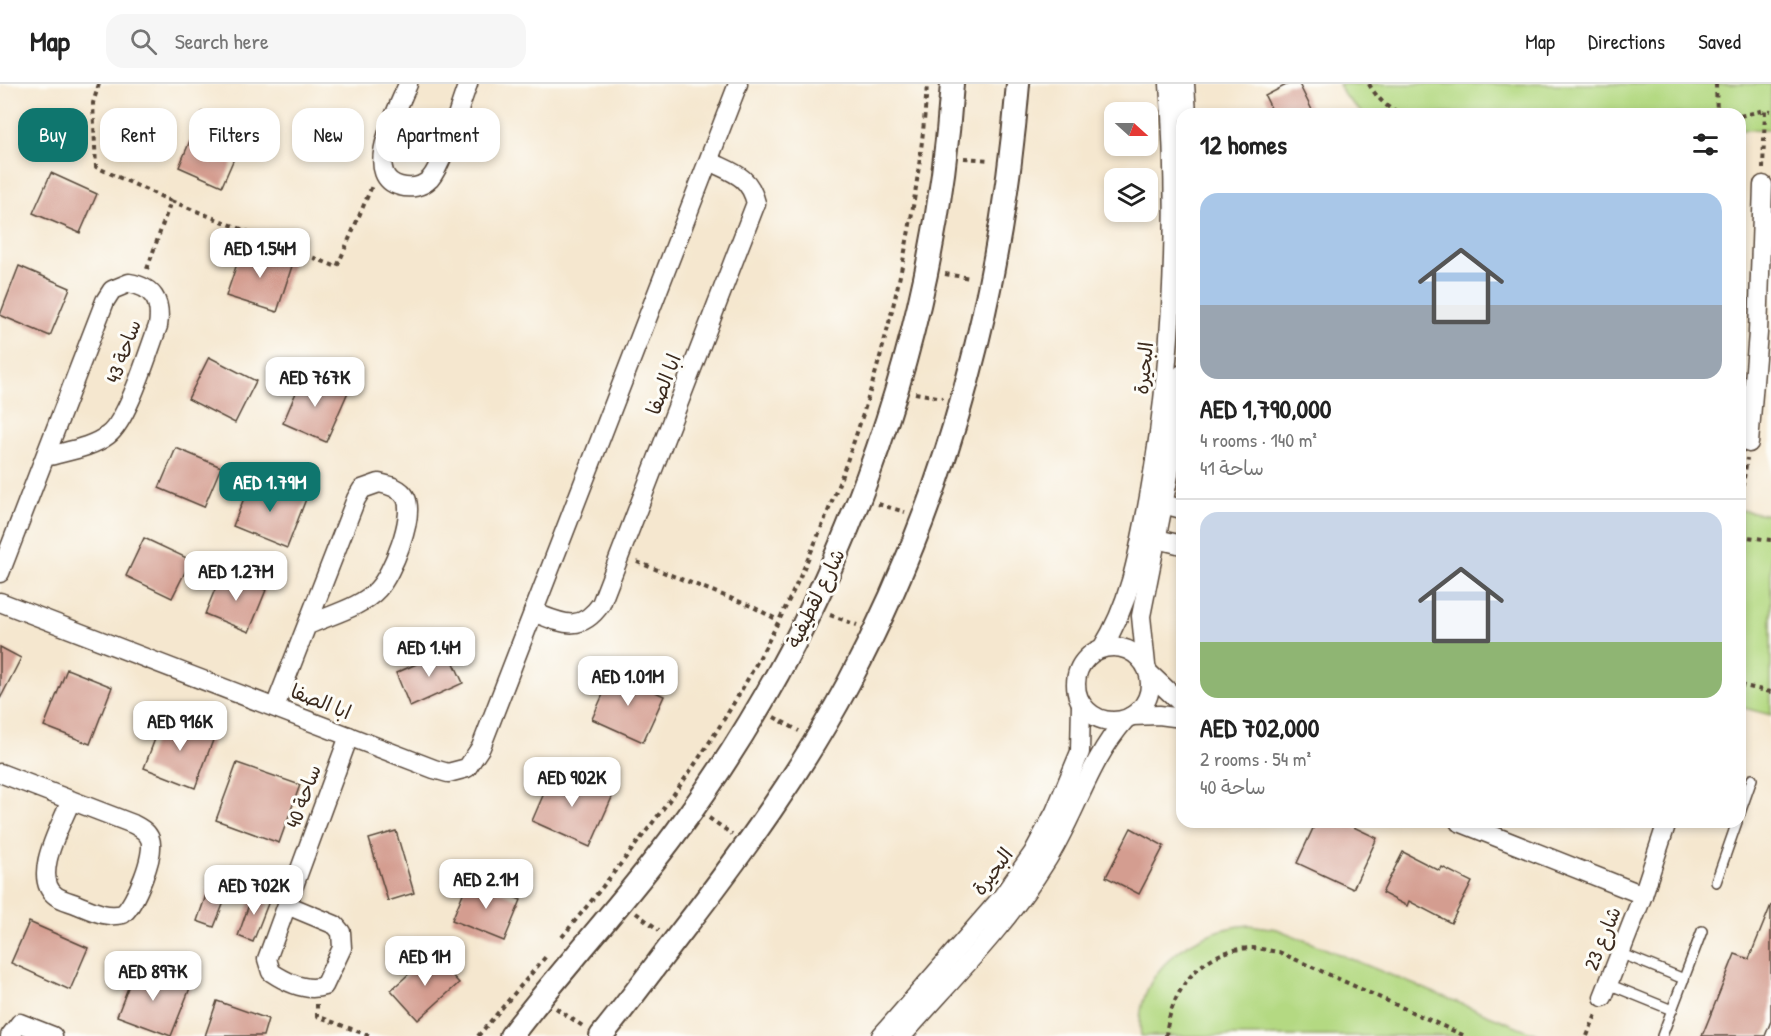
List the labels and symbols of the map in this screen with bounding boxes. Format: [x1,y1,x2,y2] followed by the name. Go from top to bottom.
[1104,102,1158,156] north arrow
[191,228,329,279] pin: AED 1.54M
[99,316,147,386] street label: ساحة 43
[1127,340,1159,396] street label: البحيرة
[639,350,687,418] street label: ابا الصفا
[253,357,377,408] pin: AED 767K
[201,462,339,513] pin: AED 1.79M
[779,544,852,653] street label: شارع لقطيفية
[167,551,305,602] pin: AED 1.27M
[367,627,491,678] pin: AED 1.4M
[559,656,697,707] pin: AED 1.01M
[287,677,355,725] street label: ابا الصفا
[118,701,242,752] pin: AED 916K
[510,757,634,808] pin: AED 902K
[279,761,327,831] street label: ساحة 40
[965,842,1019,900] street label: البحيرة
[424,859,548,910] pin: AED 2.1M
[192,865,316,916] pin: AED 702K
[1577,902,1628,974] street label: شارع 23
[376,936,474,987] pin: AED 1M
[91,951,215,1002] pin: AED 897K

